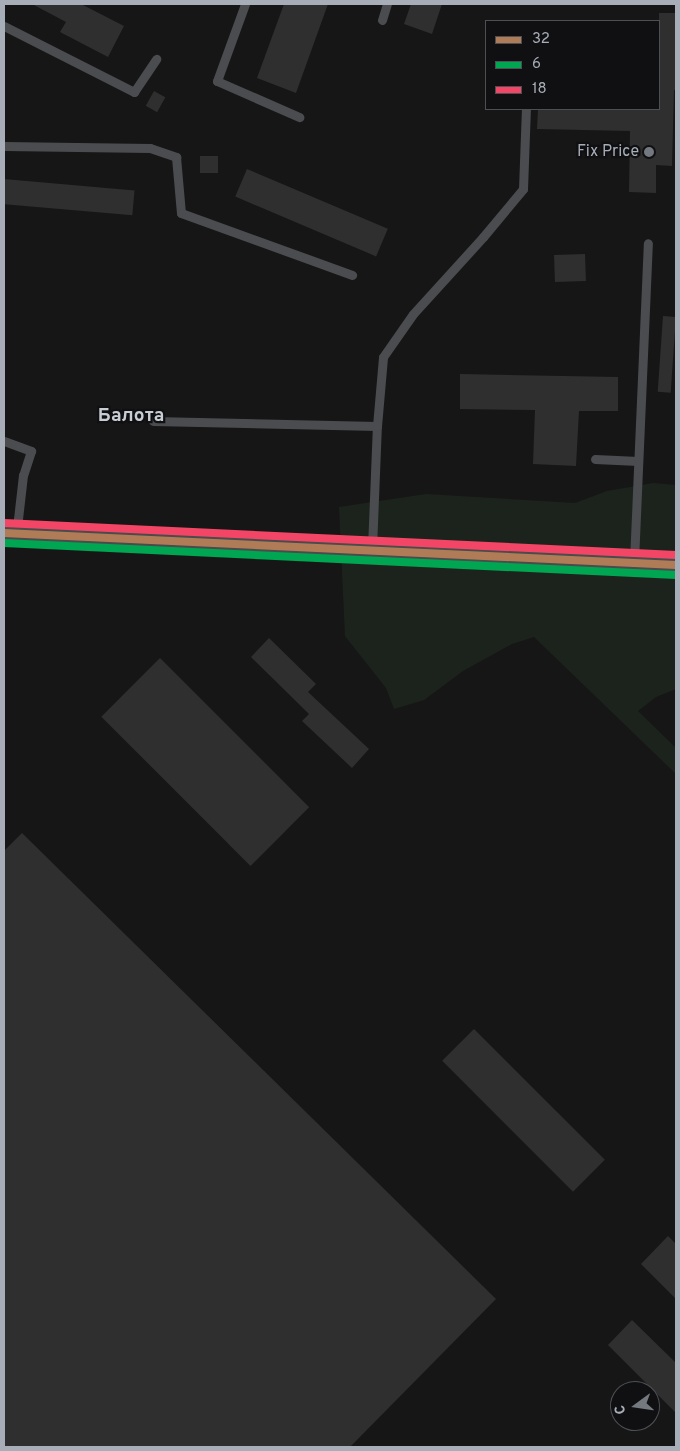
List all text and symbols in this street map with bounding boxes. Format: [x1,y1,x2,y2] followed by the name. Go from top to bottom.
[485,20,660,110] legend
[532,30,550,49] text: 32
[532,55,541,74] text: 6
[532,80,547,99] text: 18
[577,142,639,162] place label: Fix Price
[643,146,655,158] marker: Fix Price
[98,406,164,428] district label: Балота
[610,1381,660,1431] north arrow
[612,1403,630,1416] text: С

